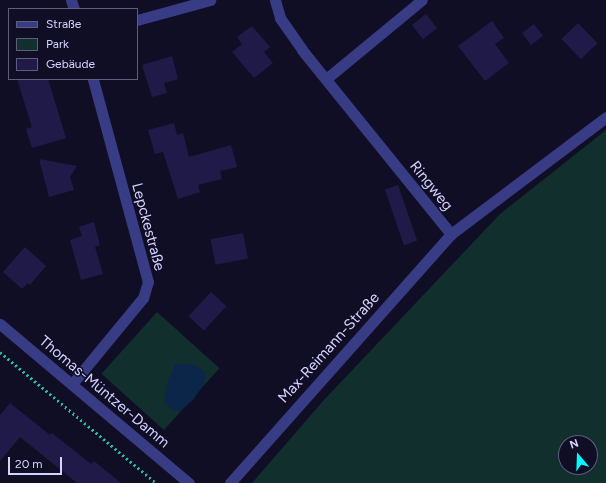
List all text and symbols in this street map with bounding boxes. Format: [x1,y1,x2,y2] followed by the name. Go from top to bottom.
[8,8,138,80] legend
[46,17,81,31] text: Straße
[46,37,69,51] text: Park
[46,57,95,71] text: Gebäude
[406,158,456,214] street label: Ringweg
[128,181,168,273] street label: Lepckestraße
[275,289,383,407] street label: Max-Reimann-Straße
[35,332,173,452] street label: Thomas-Müntzer-Damm
[558,435,598,475] north arrow
[568,437,580,452] text: N
[10,449,64,475] scale bar
[15,457,43,471] text: 20 m

